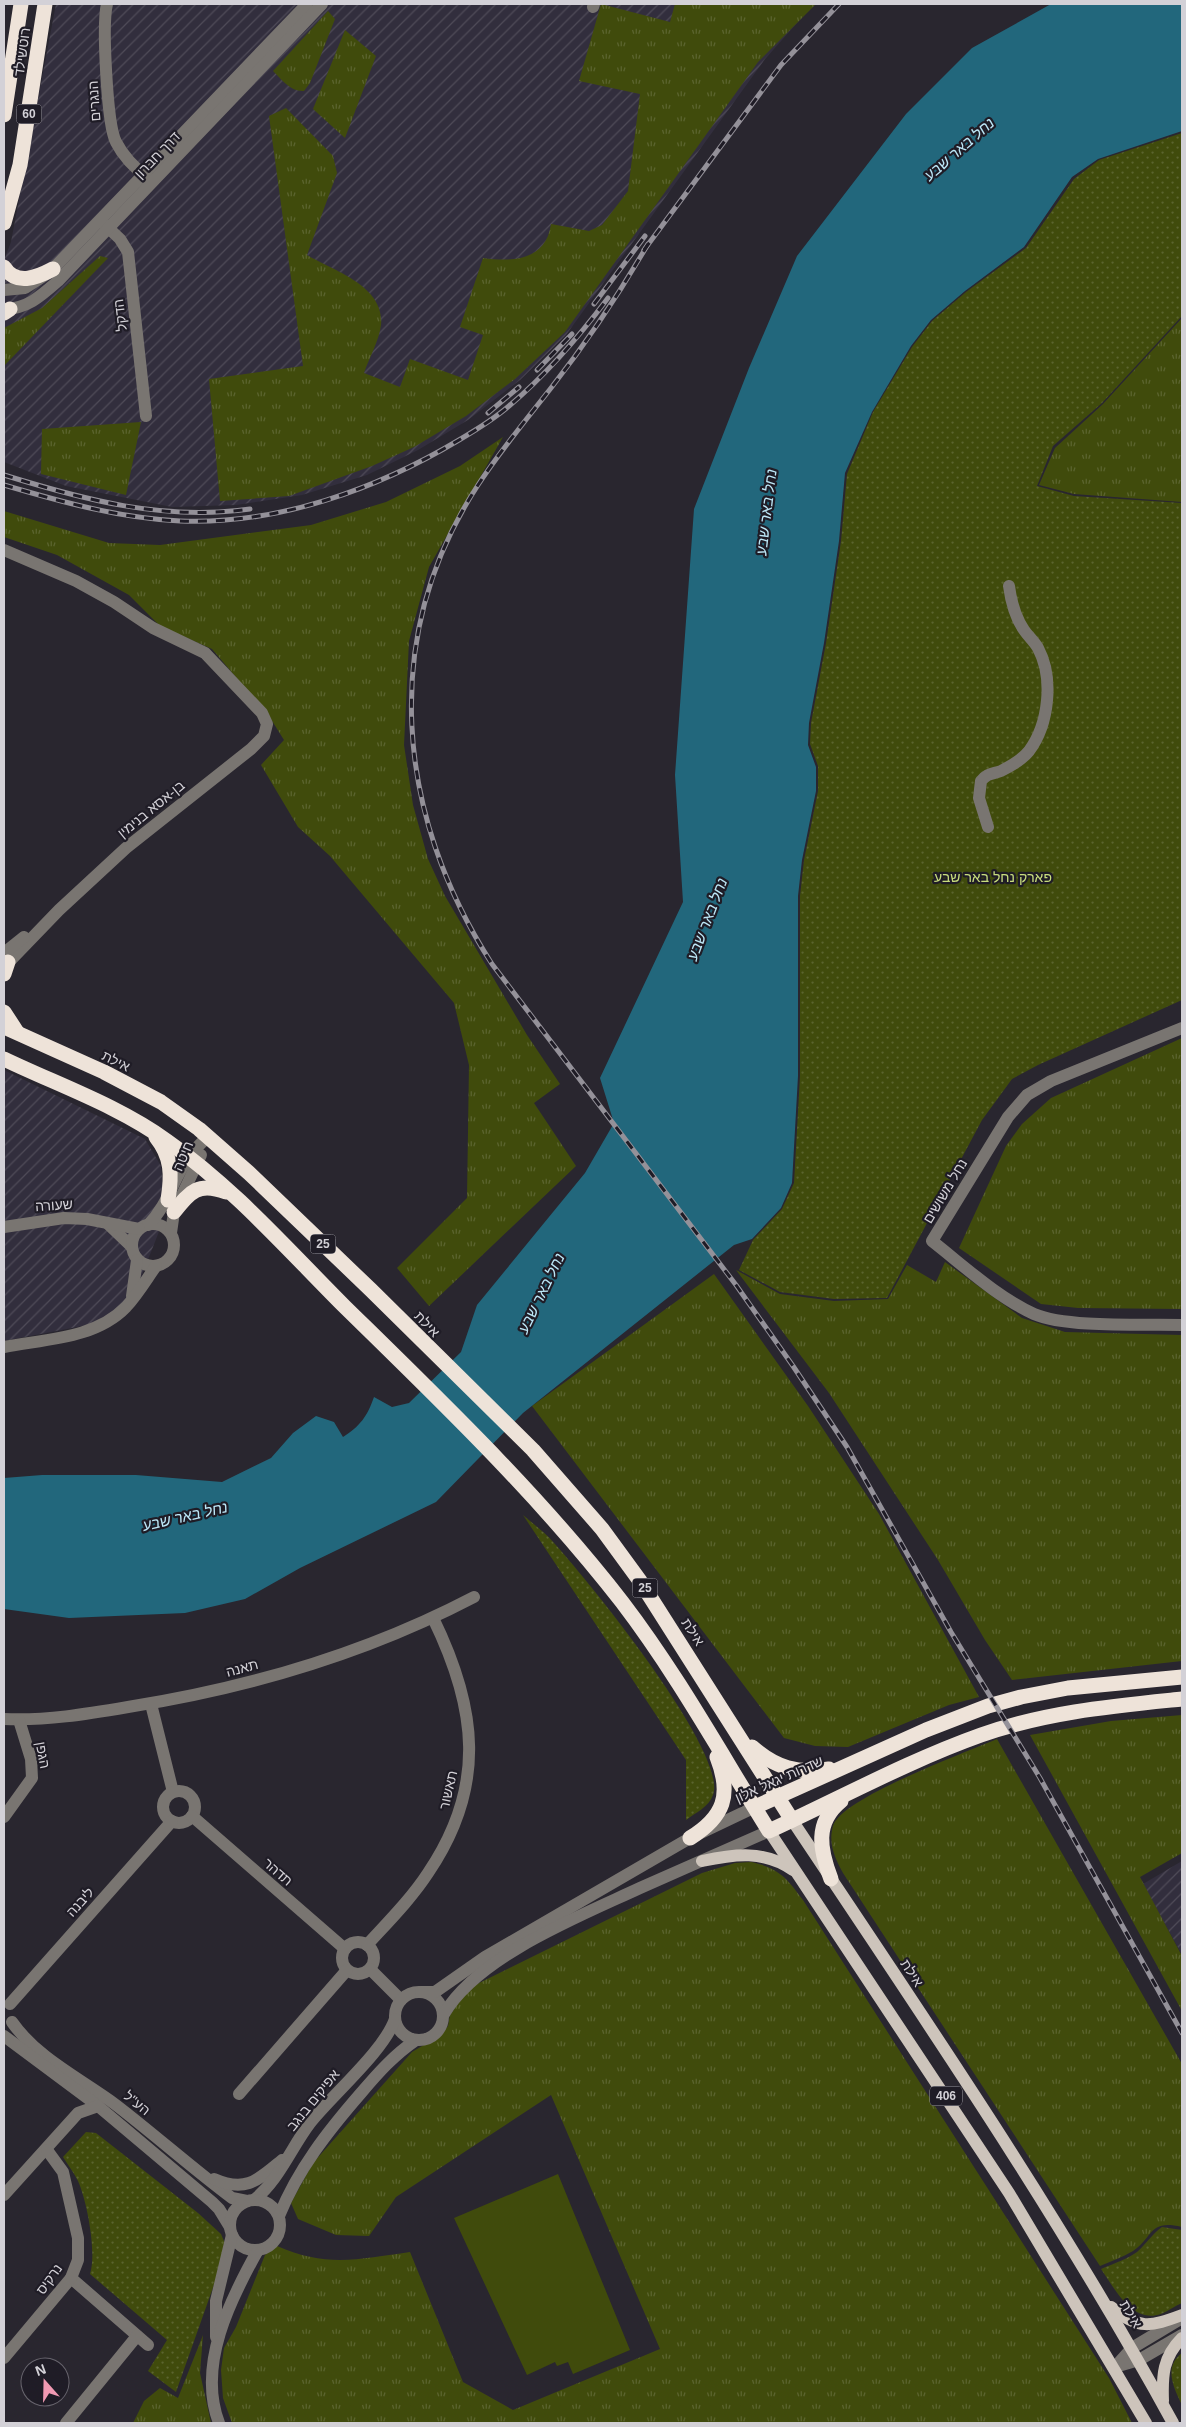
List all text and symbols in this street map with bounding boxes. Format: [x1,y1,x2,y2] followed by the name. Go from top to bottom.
[11,26,33,78] street label: רוטשילד
[85,80,103,122] street label: הנגרים
[16,105,42,124] road number: 60
[920,114,997,185] water label: נחל באר שבע
[131,128,183,182] street label: דרך חברון
[110,298,130,332] street label: הדקל
[752,468,780,557] water label: נחל באר שבע
[114,777,188,841] street label: בן-אסא בנימין
[934,869,1052,885] park label: פארק נחל באר שבע
[683,875,731,963] water label: נחל באר שבע
[99,1047,133,1075] street label: אילת
[170,1139,196,1173] street label: חיטה
[920,1156,970,1226] street label: נחל משושים
[35,1196,73,1214] street label: שעורה
[310,1234,336,1254] road number: 25
[514,1250,568,1337] water label: נחל באר שבע
[411,1308,443,1340] street label: אילת
[140,1498,229,1534] water label: נחל באר שבע
[632,1579,658,1598] road number: 25
[678,1615,708,1649] street label: אילת
[224,1656,260,1680] street label: תאנה
[33,1740,53,1770] street label: הגפן
[732,1752,826,1806] street label: שדרות יגאל אלון
[436,1769,460,1811] street label: תאשור
[260,1855,296,1889] street label: תדהר
[63,1884,97,1920] street label: ליבנה
[897,1956,927,1990] street label: אילת
[283,2066,343,2134] street label: אפיקים בנגב
[930,2086,962,2106] road number: 406
[121,2088,153,2118] street label: הע"ל
[33,2261,65,2297] street label: נרקיס
[1117,2297,1145,2331] street label: אילת
[20,2357,70,2407] north arrow
[33,2361,48,2379] text: N

